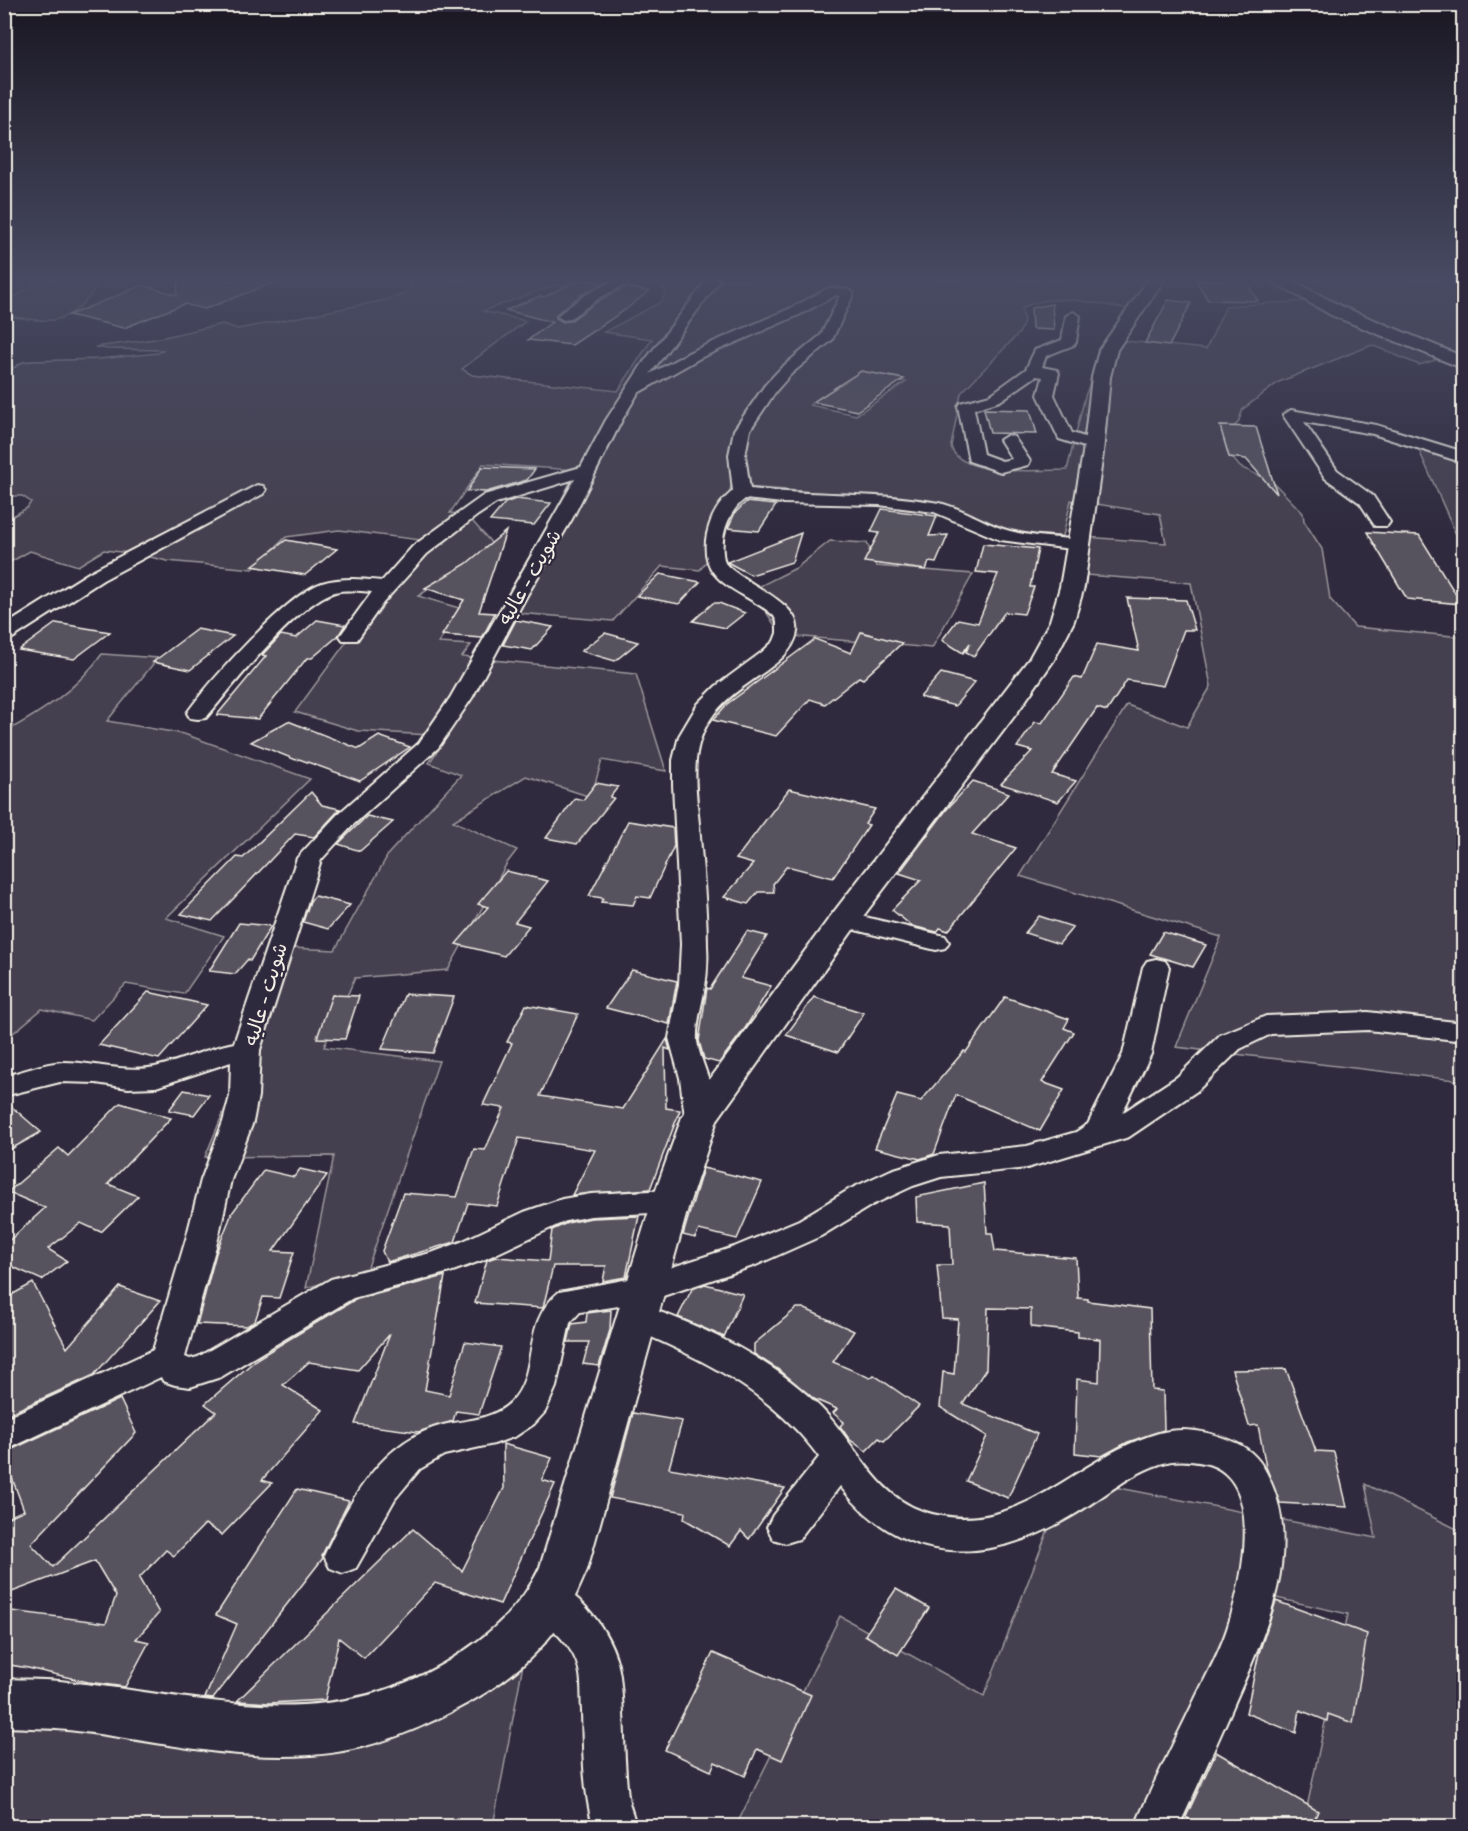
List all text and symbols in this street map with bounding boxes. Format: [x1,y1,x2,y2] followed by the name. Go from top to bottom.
[490,524,567,630] street label: شويت - عاليه
[236,939,293,1049] street label: شويت - عاليه

